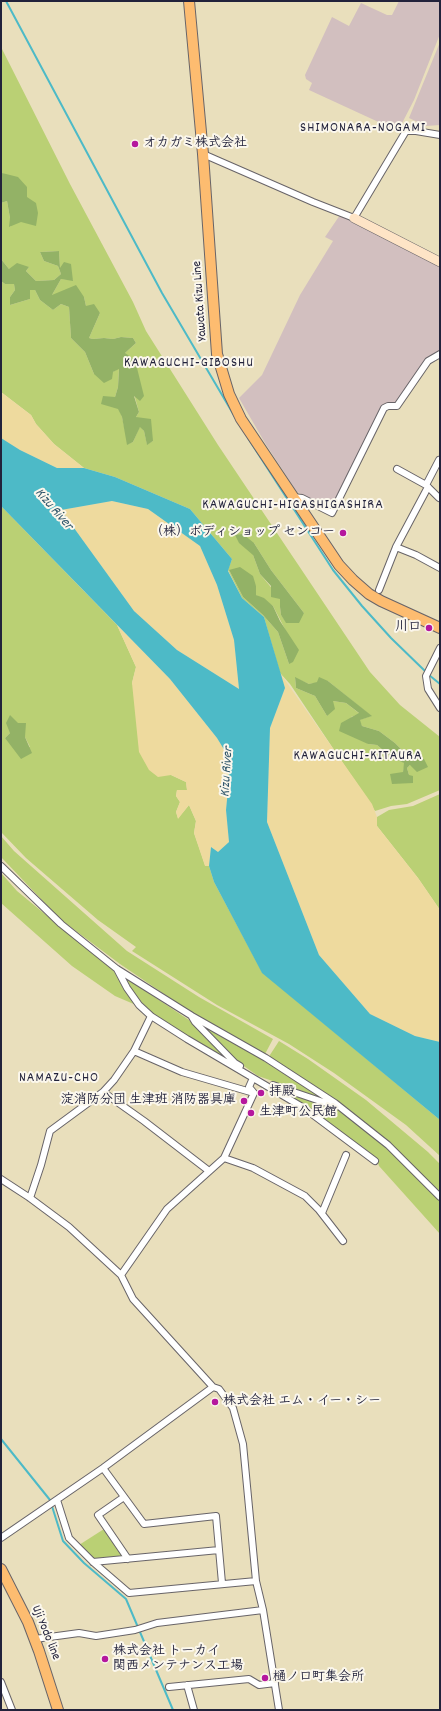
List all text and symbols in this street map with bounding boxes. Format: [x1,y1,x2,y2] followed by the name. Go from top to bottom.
[300,121,426,137] district label: SHIMONARA-NOGAMI
[143,136,247,152] place label: オカガミ株式会社
[130,139,140,149] marker: オカガミ株式会社
[190,260,212,342] street label: Yawata Kizu Line
[124,356,254,372] district label: KAWAGUCHI-GIBOSHU
[30,486,76,534] water label: Kizu River
[202,498,384,514] district label: KAWAGUCHI-HIGASHIGASHIRA
[150,525,335,541] place label: （株）ボディショップ センコー
[338,528,348,538] marker: （株）ボディショップ センコー
[395,620,421,636] place label: 川口
[424,623,434,633] marker: 川口
[218,746,238,798] water label: Kizu River
[293,749,423,765] district label: KAWAGUCHI-KITAURA
[19,1071,99,1087] district label: NAMAZU-CHO
[269,1085,295,1101] place label: 拝殿
[256,1088,266,1098] marker: 拝殿
[61,1093,236,1109] place label: 淀消防分団 生津班 消防器具庫
[239,1096,249,1106] marker: 淀消防分団 生津班 消防器具庫
[259,1105,337,1121] place label: 生津町公民館
[246,1108,256,1118] marker: 生津町公民館
[223,1394,381,1410] place label: 株式会社 エム・イー・シー
[210,1397,220,1407] marker: 株式会社 エム・イー・シー
[27,1603,63,1663] street label: Uji Yodo line
[113,1644,243,1675] place label: 株式会社 トーカイ 関西メンテナンス工場
[100,1654,110,1664] marker: 株式会社 トーカイ 関西メンテナンス工場
[273,1670,364,1686] place label: 樋ノ口町集会所
[260,1673,270,1683] marker: 樋ノ口町集会所

